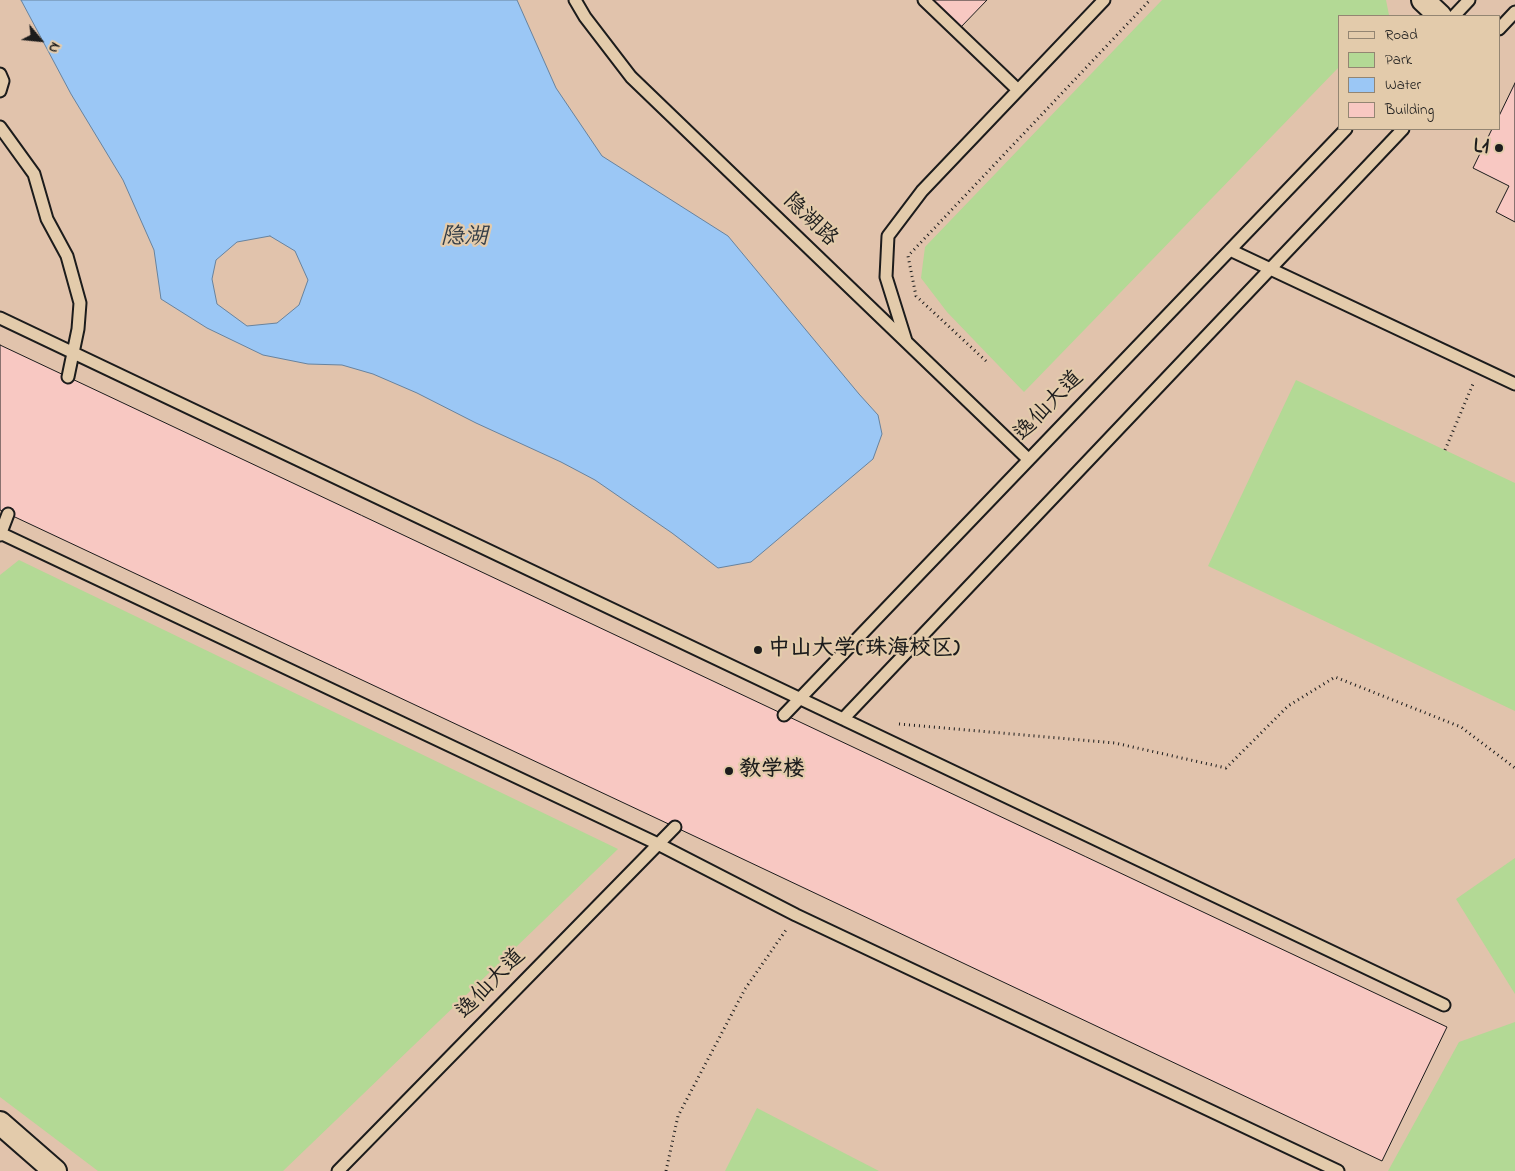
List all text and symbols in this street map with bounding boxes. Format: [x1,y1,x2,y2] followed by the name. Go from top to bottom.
[15,15,65,65] north arrow
[1338,15,1500,130] legend
[1385,24,1418,46] text: Road
[42,38,65,56] text: N
[1385,49,1412,71] text: Park
[1385,74,1421,96] text: Water
[1385,99,1434,121] text: Building
[1474,135,1489,161] place label: L1
[1493,142,1505,154] marker: L1
[776,189,842,253] street label: 隐湖路
[440,225,488,253] water label: 隐湖
[1010,366,1090,448] street label: 逸仙大道
[768,637,960,663] place label: 中山大学(珠海校区)
[752,644,764,656] marker: 中山大学(珠海校区)
[739,758,805,784] place label: 教学楼
[723,765,735,777] marker: 教学楼
[452,944,532,1026] street label: 逸仙大道

